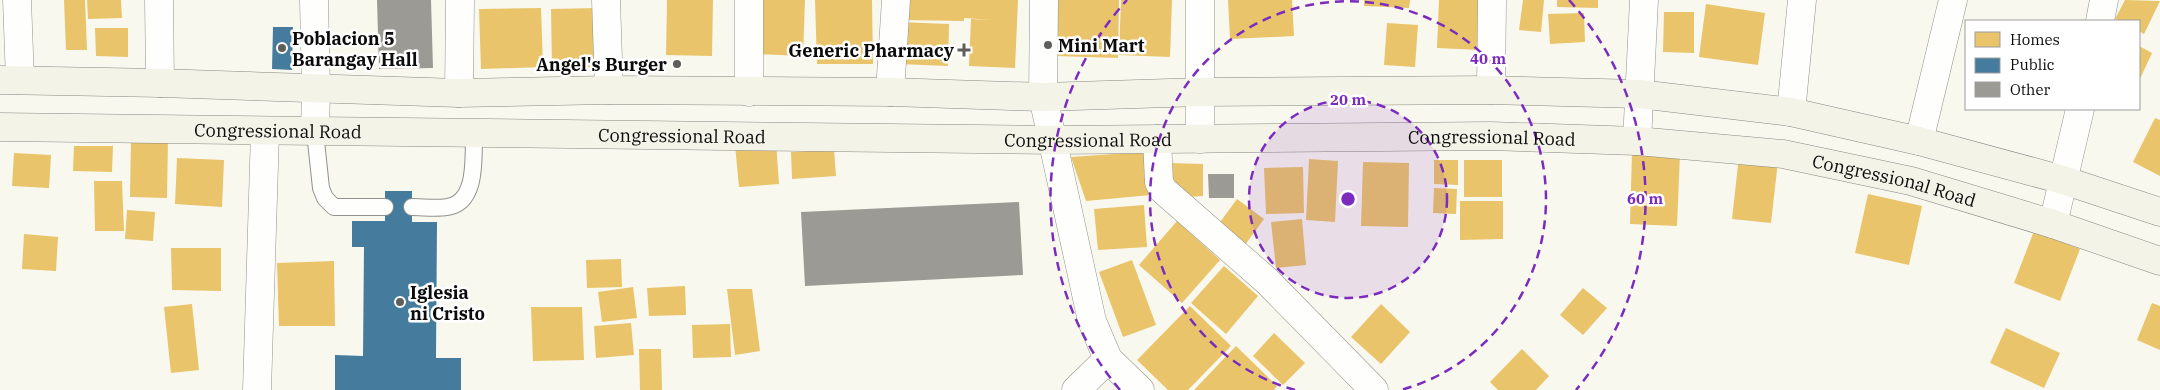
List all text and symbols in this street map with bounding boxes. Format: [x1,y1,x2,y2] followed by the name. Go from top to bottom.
[1965,20,2140,110] legend
[292,27,418,71] place label: Poblacion 5 Barangay Hall
[2010,30,2060,49] text: Homes
[1058,34,1145,57] place label: Mini Mart
[788,39,955,62] place label: Generic Pharmacy
[1042,39,1054,51] marker: Mini Mart
[276,42,288,54] marker: Poblacion 5 Barangay Hall
[958,44,970,56] marker: Generic Pharmacy
[1470,49,1506,68] text: 40 m
[536,53,667,76] place label: Angel's Burger
[2010,55,2055,74] text: Public
[671,58,683,70] marker: Angel's Burger
[2010,80,2050,99] text: Other
[1330,90,1366,109] text: 20 m
[194,118,362,143] street label: Congressional Road
[598,123,766,148] street label: Congressional Road
[1408,124,1576,150] street label: Congressional Road
[1004,127,1172,152] street label: Congressional Road
[1810,149,1979,212] street label: Congressional Road
[1627,189,1663,208] text: 60 m
[1339,190,1357,208] centre of rings
[410,281,485,325] place label: Iglesia ni Cristo
[394,296,406,308] marker: Iglesia ni Cristo

